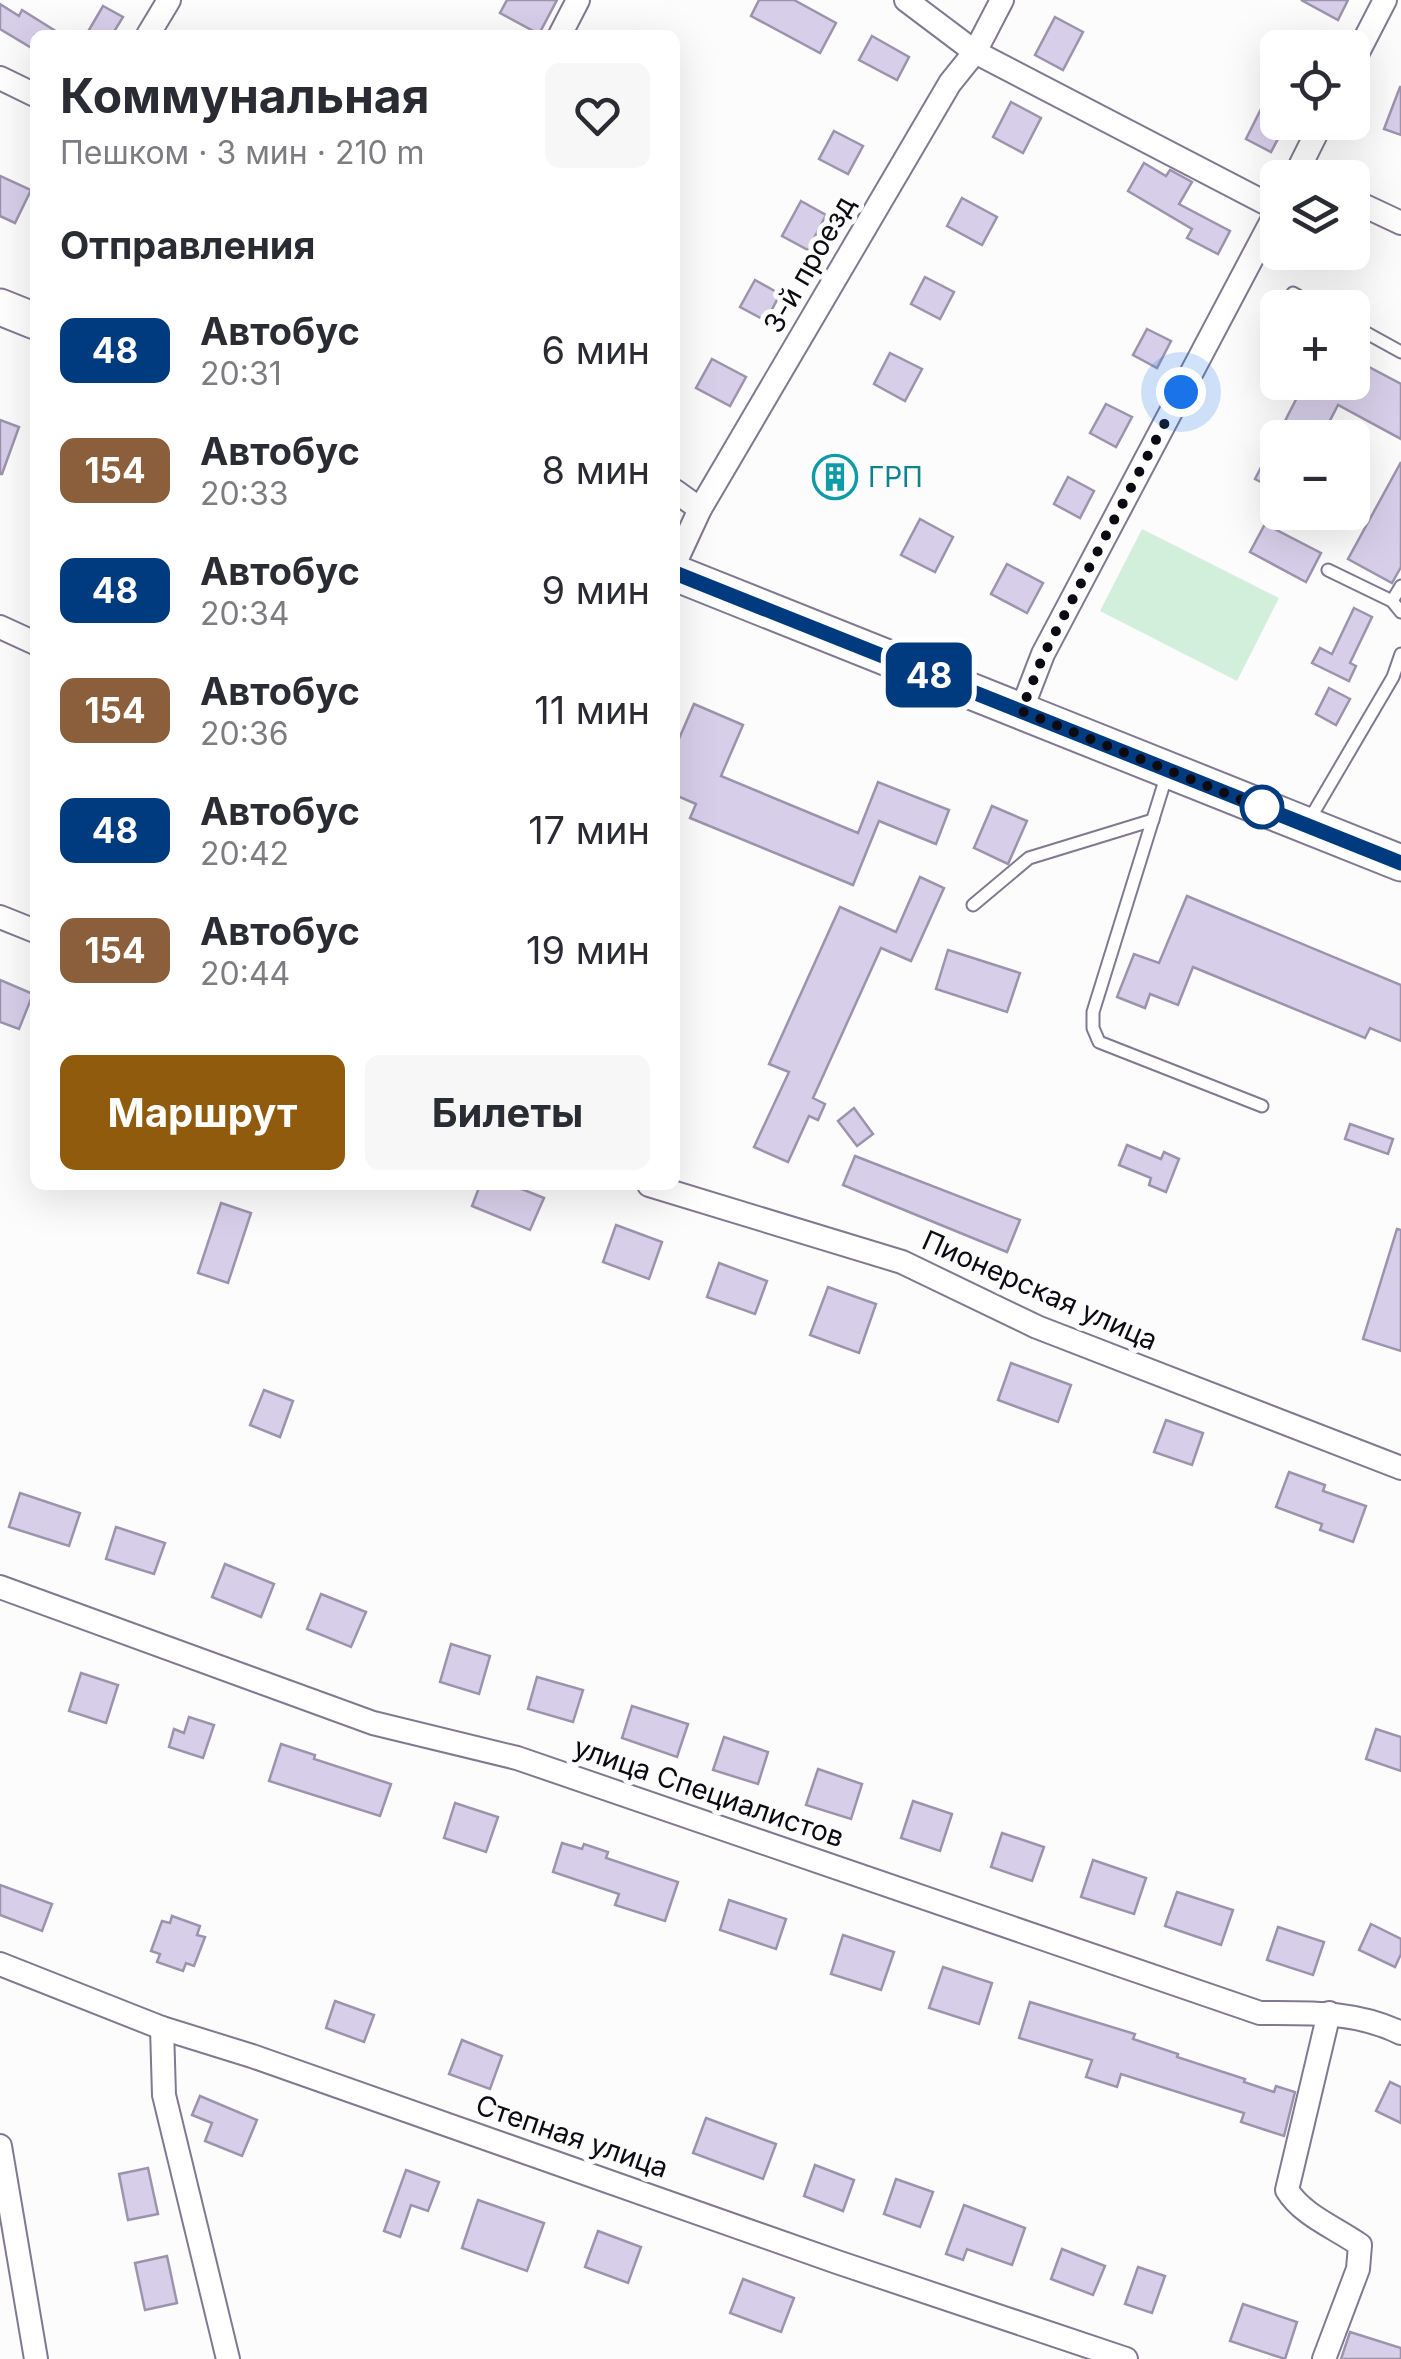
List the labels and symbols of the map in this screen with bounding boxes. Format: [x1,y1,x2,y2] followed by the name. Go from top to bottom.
[756,189,862,339] street label: 3-й проезд
[1156,367,1206,417] your location
[812,454,858,500] building icon: ГРП
[868,460,923,494] place label: ГРП
[884,642,974,708] line badge: 48
[1241,786,1283,828] unlabelled marker
[917,1223,1163,1357] street label: Пионерская улица
[569,1730,849,1854] street label: улица Специалистов
[471,2087,673,2185] street label: Степная улица

